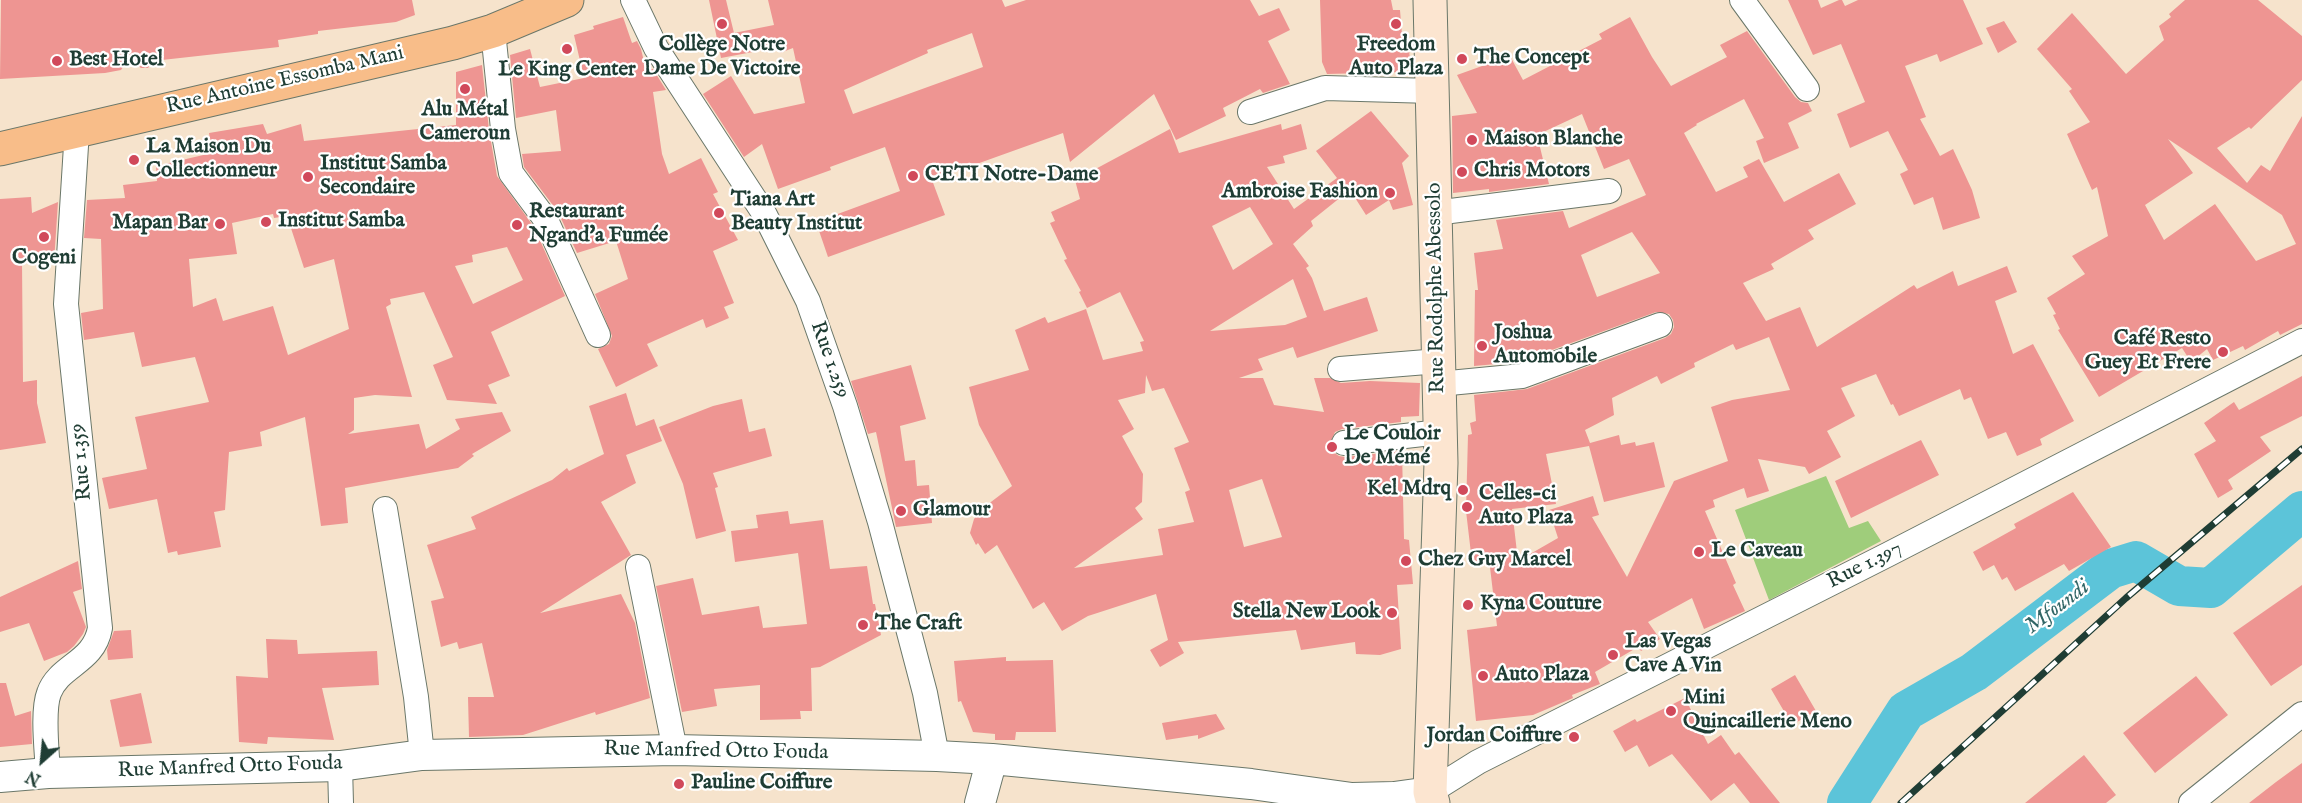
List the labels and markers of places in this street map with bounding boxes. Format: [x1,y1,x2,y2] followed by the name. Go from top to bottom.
[715,17,729,31] marker: Collège Notre Dame De Victoire
[1389,17,1403,31] marker: Freedom Auto Plaza
[643,33,801,83] place label: Collège Notre Dame De Victoire
[1349,33,1443,83] place label: Freedom Auto Plaza
[560,42,574,56] marker: Le King Center
[1474,46,1589,72] place label: The Concept
[69,48,163,74] place label: Best Hotel
[1455,52,1469,66] marker: The Concept
[50,54,64,68] marker: Best Hotel
[498,58,636,84] place label: Le King Center
[458,82,472,96] marker: Alu Métal Cameroun
[420,98,510,148] place label: Alu Métal Cameroun
[1484,127,1623,153] place label: Maison Blanche
[1465,133,1479,147] marker: Maison Blanche
[146,135,277,185] place label: La Maison Du Collectionneur
[320,152,447,202] place label: Institut Samba Secondaire
[127,153,141,167] marker: La Maison Du Collectionneur
[1474,159,1590,185] place label: Chris Motors
[925,163,1098,189] place label: CETI Notre-Dame
[1455,165,1469,179] marker: Chris Motors
[906,169,920,183] marker: CETI Notre-Dame
[301,170,315,184] marker: Institut Samba Secondaire
[1222,180,1378,206] place label: Ambroise Fashion
[1383,186,1397,200] marker: Ambroise Fashion
[731,188,862,238] place label: Tiana Art Beauty Institut
[529,200,668,250] place label: Restaurant Ngand'a Fumée
[712,206,726,220] marker: Tiana Art Beauty Institut
[278,209,405,235] place label: Institut Samba
[112,211,208,237] place label: Mapan Bar
[259,215,273,229] marker: Institut Samba
[213,217,227,231] marker: Mapan Bar
[510,218,524,232] marker: Restaurant Ngand'a Fumée
[37,230,51,244] marker: Cogeni
[12,246,76,272] place label: Cogeni
[1494,321,1597,371] place label: Joshua Automobile
[2085,327,2211,377] place label: Café Resto Guey Et Frere
[1475,339,1489,353] marker: Joshua Automobile
[2216,345,2230,359] marker: Café Resto Guey Et Frere
[1344,422,1441,472] place label: Le Couloir De Mémé
[1325,440,1339,454] marker: Le Couloir De Mémé
[1367,477,1451,503] place label: Kel Mdrq
[1479,482,1573,532] place label: Celles-ci Auto Plaza
[1456,483,1470,497] marker: Kel Mdrq
[913,498,990,524] place label: Glamour
[1460,500,1474,514] marker: Celles-ci Auto Plaza
[894,504,908,518] marker: Glamour
[1711,539,1803,565] place label: Le Caveau
[1692,545,1706,559] marker: Le Caveau
[1418,548,1572,574] place label: Chez Guy Marcel
[1399,554,1413,568] marker: Chez Guy Marcel
[1480,592,1602,618] place label: Kyna Couture
[1461,598,1475,612] marker: Kyna Couture
[1233,600,1380,626] place label: Stella New Look
[1385,606,1399,620] marker: Stella New Look
[875,612,962,638] place label: The Craft
[856,618,870,632] marker: The Craft
[1625,630,1722,680] place label: Las Vegas Cave A Vin
[1606,648,1620,662] marker: Las Vegas Cave A Vin
[1495,663,1589,689] place label: Auto Plaza
[1476,669,1490,683] marker: Auto Plaza
[1683,686,1852,736] place label: Mini Quincaillerie Meno
[1664,704,1678,718] marker: Mini Quincaillerie Meno
[1426,724,1562,750] place label: Jordan Coiffure
[1567,730,1581,744] marker: Jordan Coiffure
[691,771,832,797] place label: Pauline Coiffure
[672,777,686,791] marker: Pauline Coiffure

